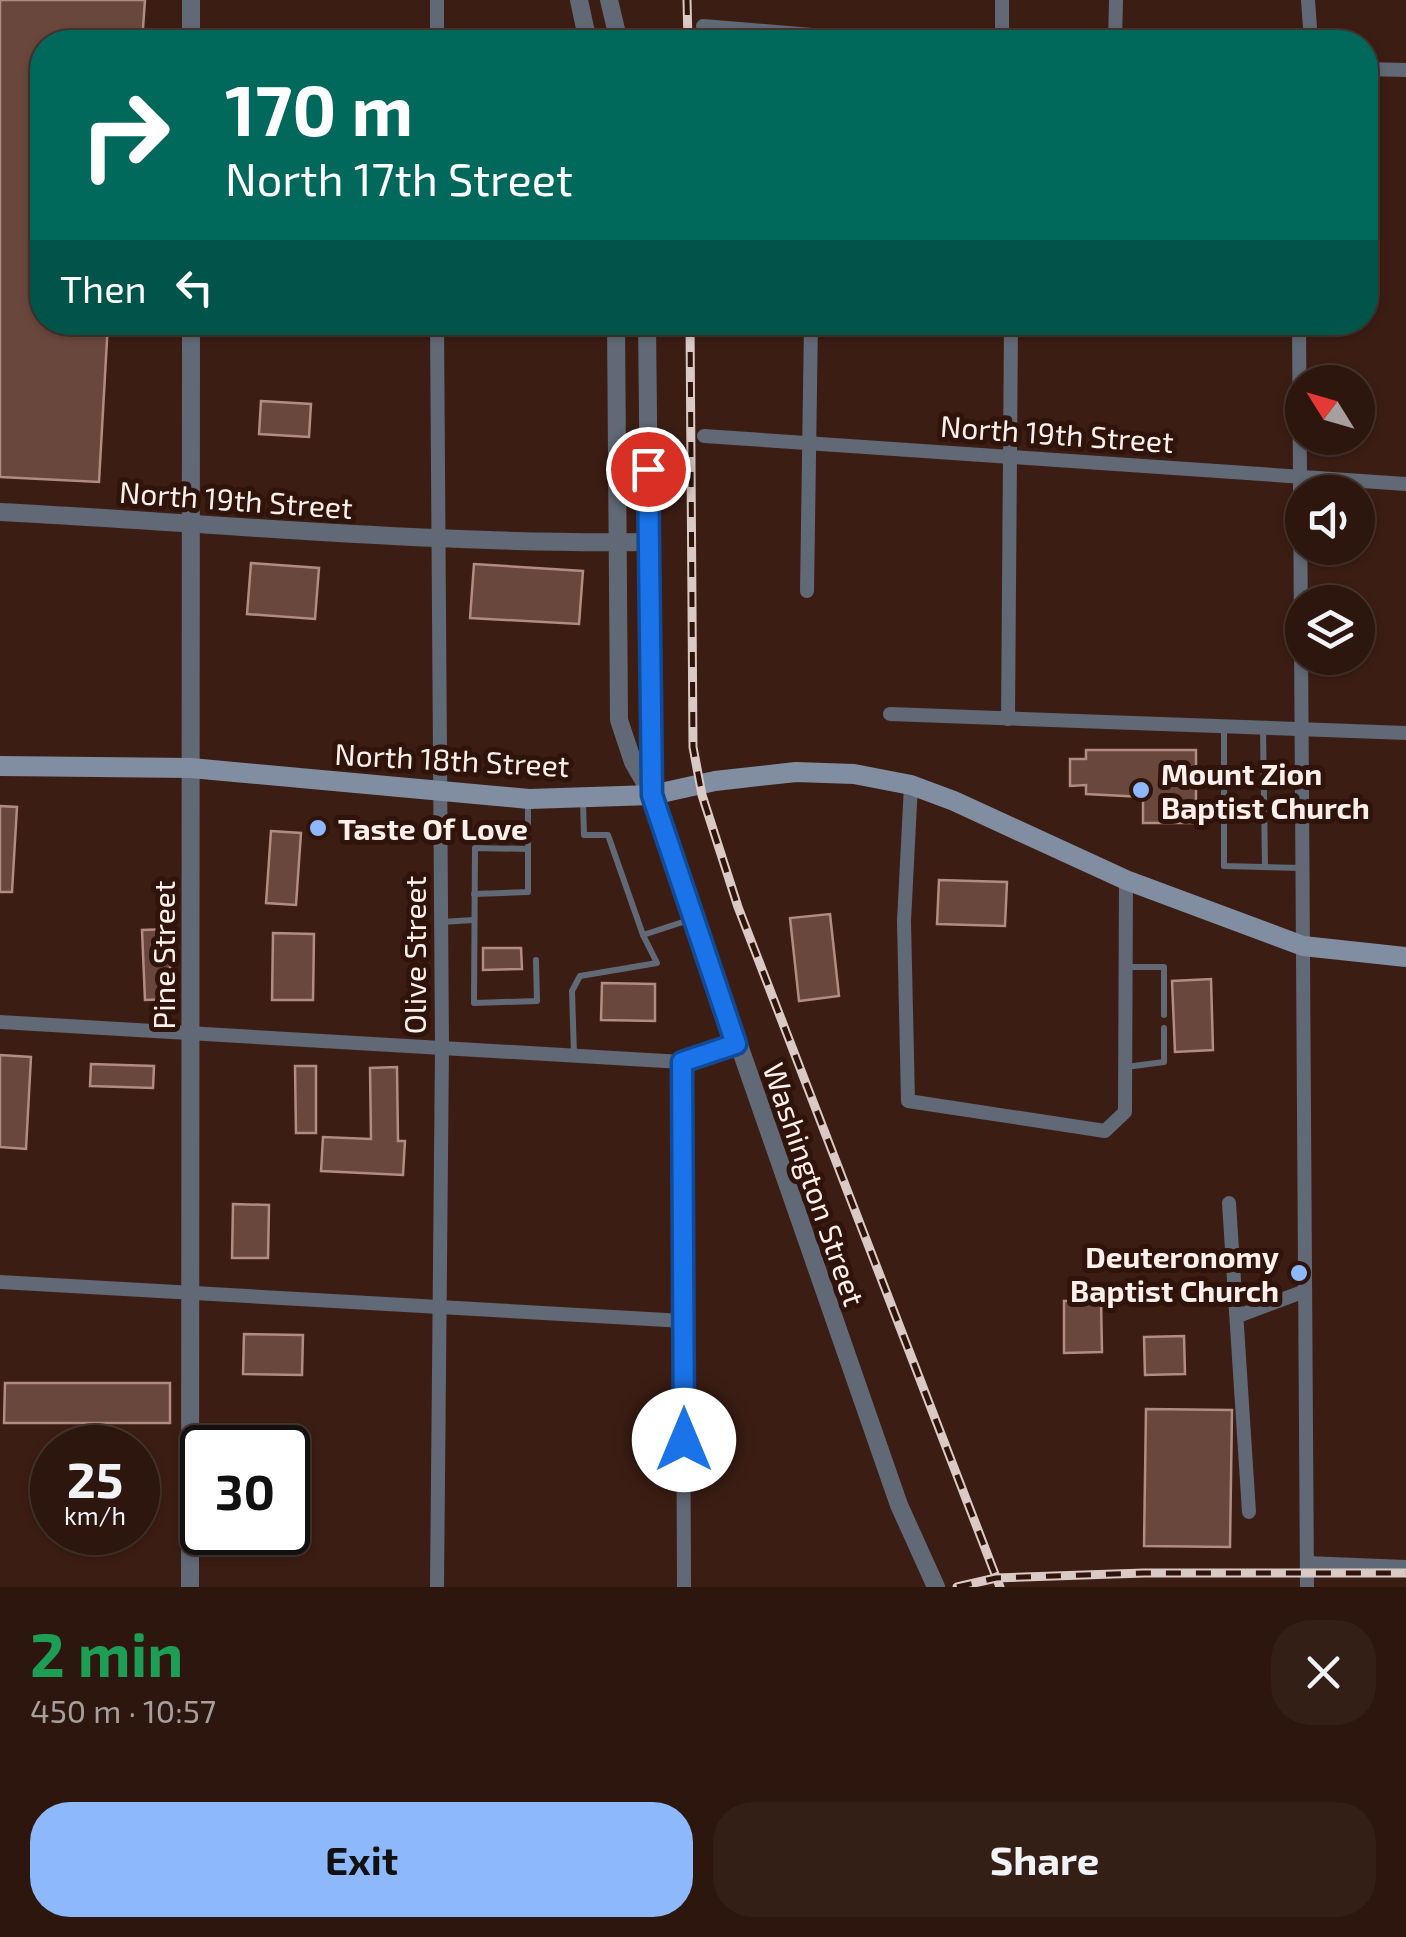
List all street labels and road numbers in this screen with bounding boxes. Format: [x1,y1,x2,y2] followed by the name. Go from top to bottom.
[939,407,1175,459] street label: North 19th Street
[118,473,354,525] street label: North 19th Street
[334,735,570,783] street label: North 18th Street
[396,876,432,1034] street label: Olive Street
[145,881,181,1029] street label: Pine Street
[757,1058,873,1310] street label: Washington Street

